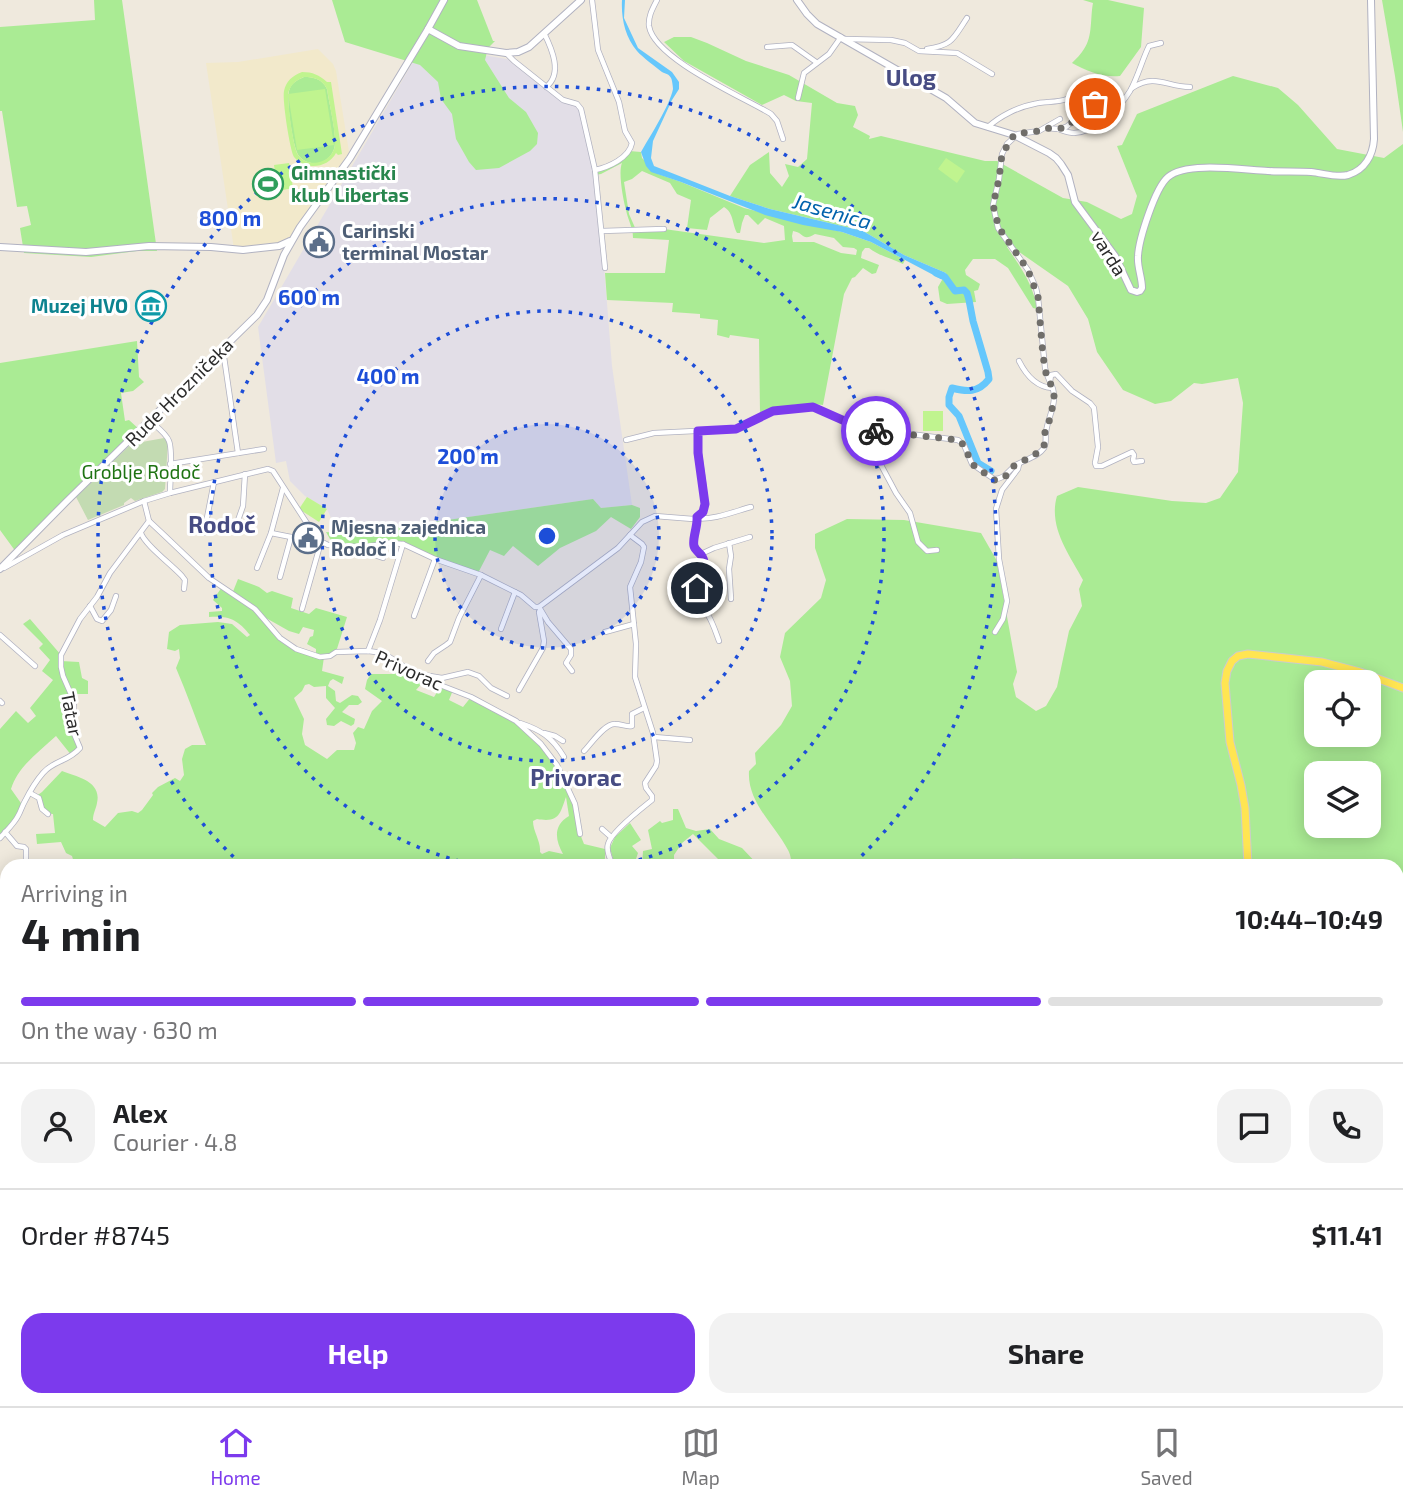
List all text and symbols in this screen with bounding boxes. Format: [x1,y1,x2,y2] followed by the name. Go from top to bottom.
[886,63,937,91] district label: Ulog
[1065,74,1125,134] pin
[1076,85,1114,123] icon: bag
[291,161,409,206] place label: Gimnastički klub Libertas
[251,167,285,201] sports icon: Gimnastički klub Libertas
[789,187,875,234] water label: Jasenica
[199,205,261,230] text: 800 m
[342,219,488,264] place label: Carinski terminal Mostar
[302,225,336,259] public building icon: Carinski terminal Mostar
[1087,226,1132,280] street label: varda
[278,284,340,309] text: 600 m
[134,289,168,323] museum icon: Muzej HVO
[31,294,128,317] place label: Muzej HVO
[120,333,238,451] street label: Rude Hrozničeka
[357,363,419,388] text: 400 m
[841,396,911,466] courier
[857,412,895,450] icon: bike
[437,443,499,468] text: 200 m
[81,460,201,483] park label: Groblje Rodoč
[188,510,256,538] district label: Rodoč
[331,515,486,560] place label: Mjesna zajednica Rodoč I
[291,521,325,555] public building icon: Mjesna zajednica Rodoč I
[535,524,559,548] centre of rings
[667,558,727,618] pin
[678,569,716,607] icon: home
[372,644,447,695] street label: Privorac
[1304,670,1381,838] map controls
[1304,670,1381,747] button: locate
[57,690,88,739] street label: Tatar
[1304,761,1381,838] button: layers
[530,763,622,791] district label: Privorac
[21,879,128,907] text: Arriving in
[1236,903,1383,934] text: 10:44–10:49
[21,905,141,960] text: 4 min
[21,1016,218,1044] text: On the way · 630 m
[21,1089,95,1163] button: person
[1217,1089,1291,1163] button: chat
[1309,1089,1383,1163] button: phone
[113,1097,168,1128] text: Alex
[113,1128,237,1156] text: Courier · 4.8
[21,1219,170,1250] text: Order #8745
[1311,1219,1383,1250] text: $11.41
[21,1313,695,1393] button: Help
[709,1313,1383,1393] button: Share
[210,1424,261,1489] tab: Home
[682,1424,720,1489] tab: Map
[1140,1424,1193,1489] tab: Saved

